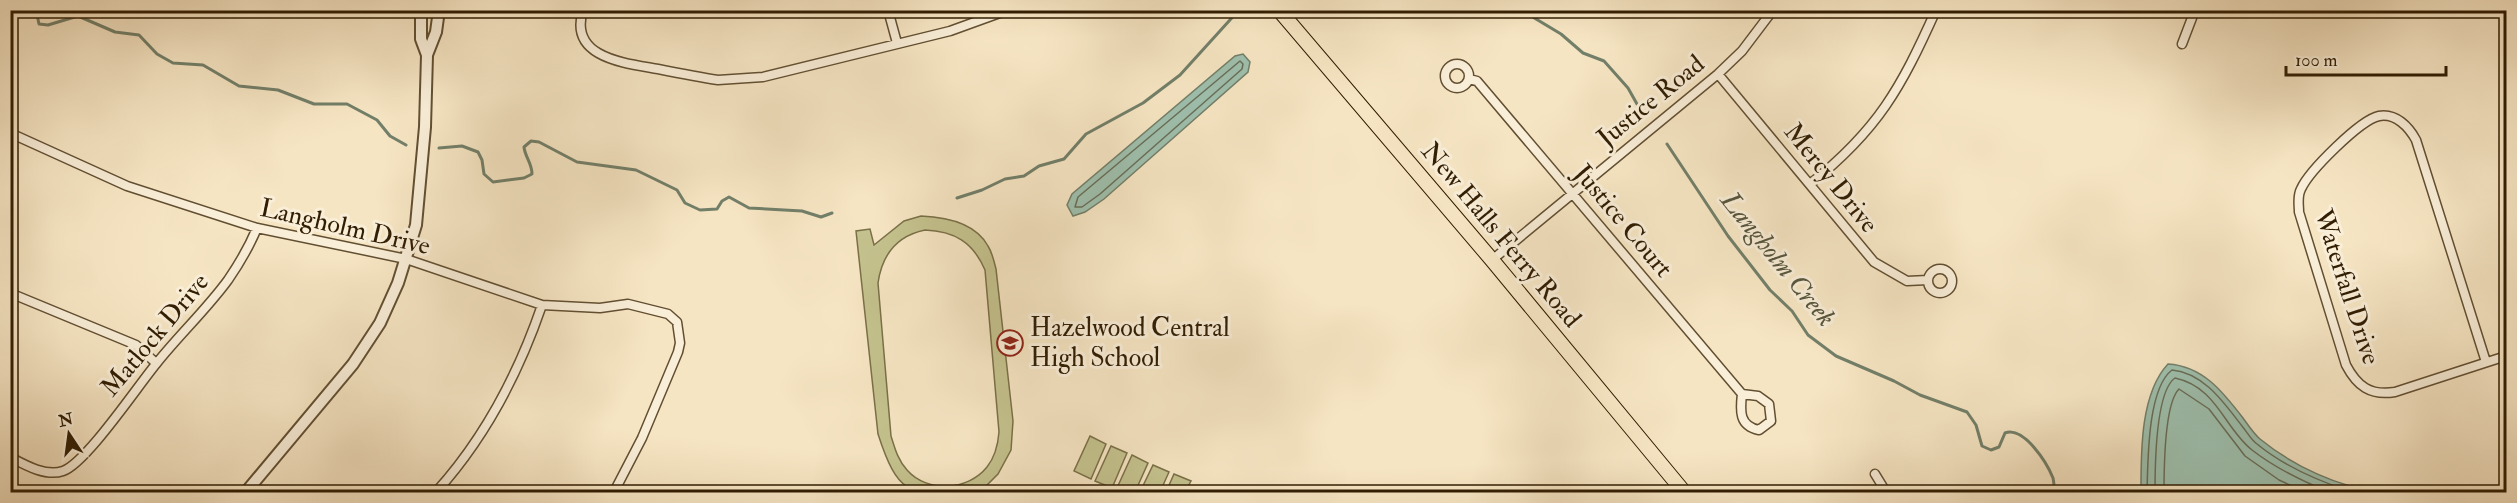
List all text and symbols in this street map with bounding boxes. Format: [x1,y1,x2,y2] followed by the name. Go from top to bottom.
[2286,39,2446,77] scale bar
[1590,48,1711,155] street label: Justice Road
[2295,49,2338,72] text: 100 m
[1777,117,1885,239] street label: Mercy Drive
[1414,136,1588,334] street label: New Halls Ferry Road
[1566,157,1679,284] street label: Justice Court
[1713,184,1843,333] water label: Langholm Creek
[257,192,433,262] street label: Langholm Drive
[2307,204,2387,369] street label: Waterfall Drive
[94,267,216,403] street label: Matlock Drive
[1030,312,1230,374] place label: Hazelwood Central High School
[995,328,1025,358] school or university icon: Hazelwood Central High School
[39,404,99,464] north arrow
[56,409,76,432] text: N

